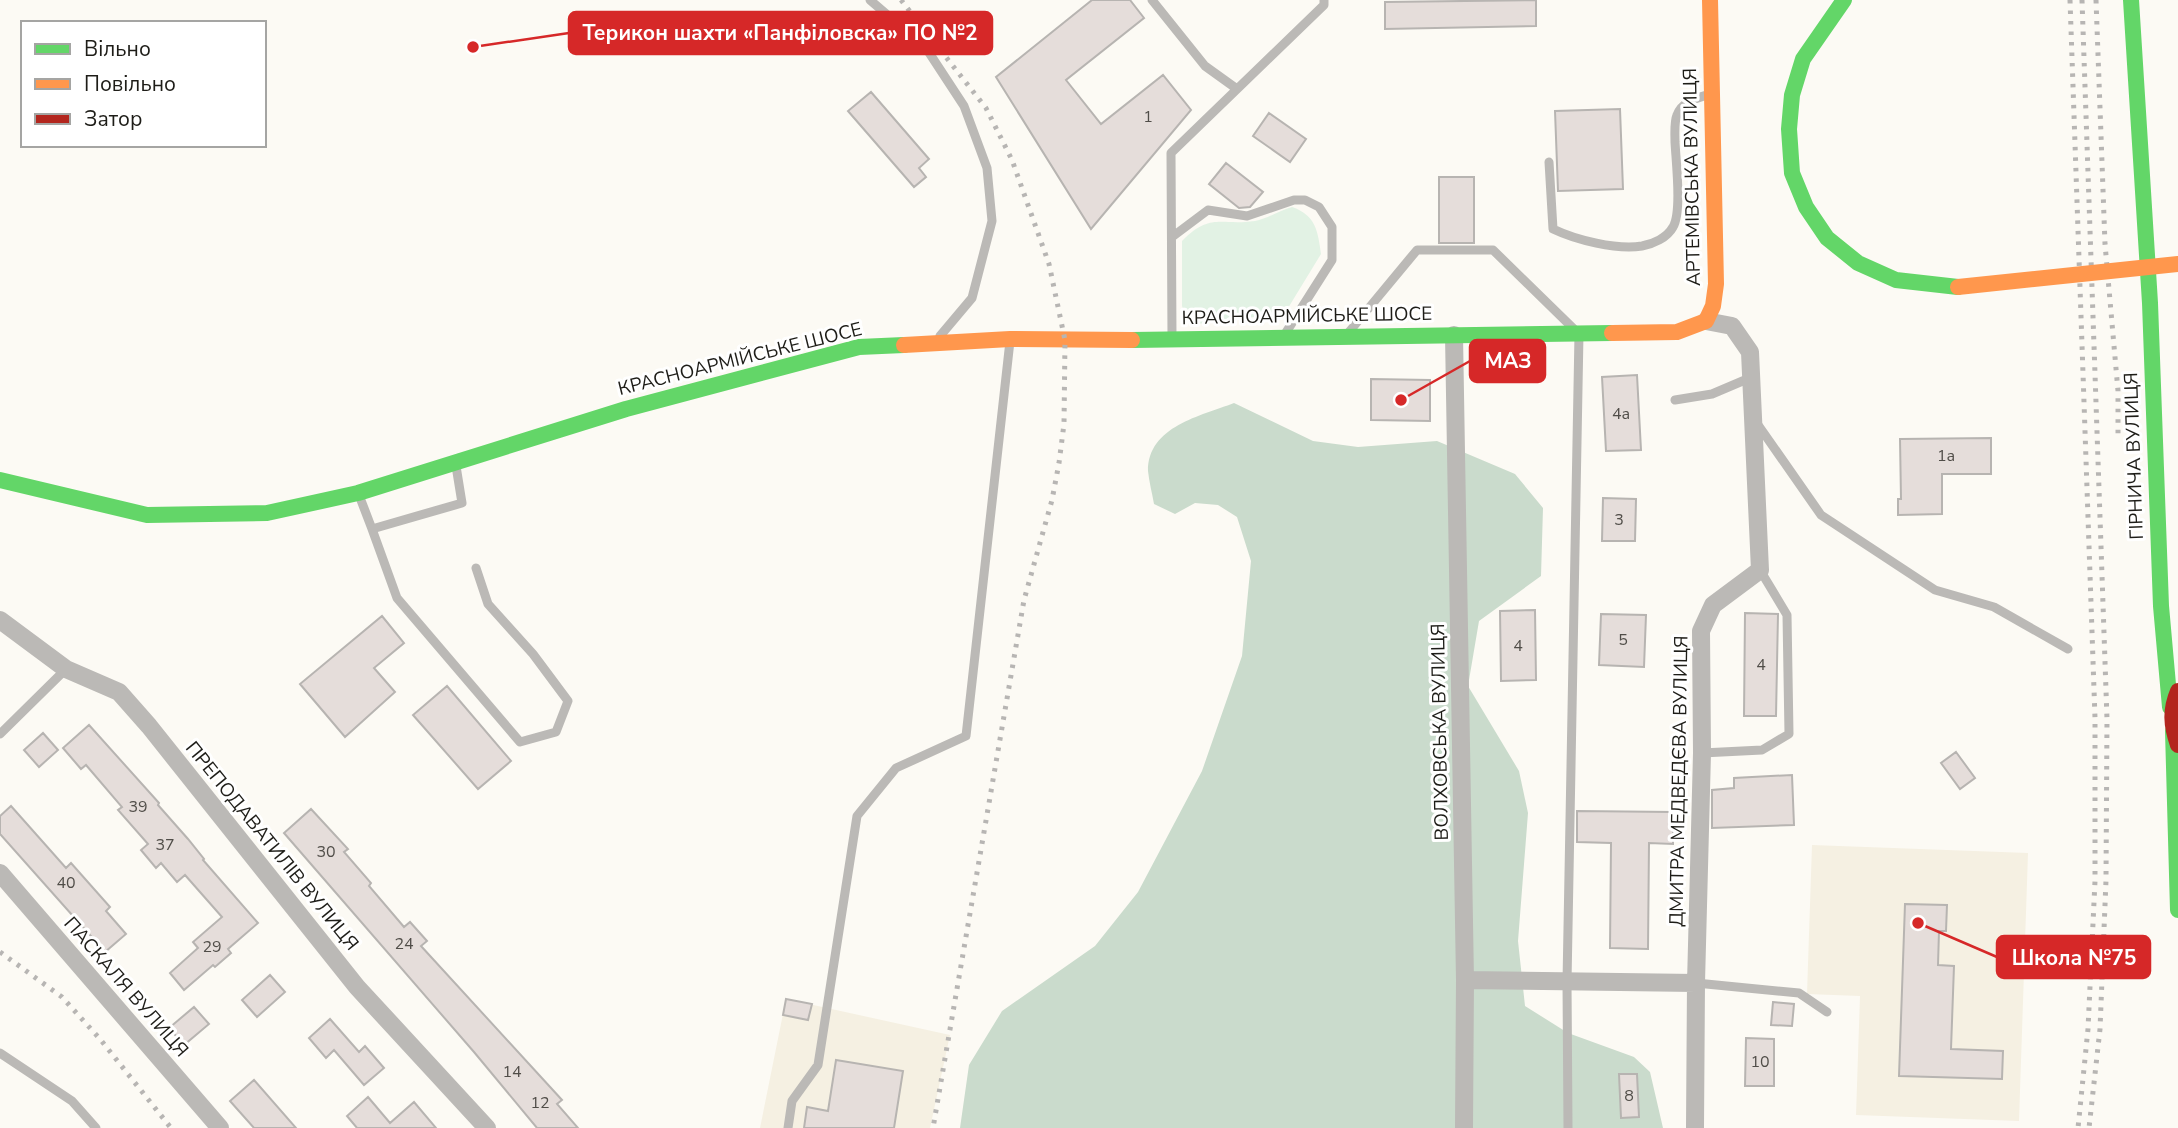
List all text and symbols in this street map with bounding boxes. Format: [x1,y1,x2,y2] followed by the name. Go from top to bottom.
[569,12,992,54] callout: Терикон шахти «Панфiловска» ПО №2
[582,19,978,47] text: Терикон шахти «Панфiловска» ПО №2
[21,21,266,147] legend
[84,35,151,63] text: Вільно
[1677,68,1707,286] street label: АРТЕМІВСЬКА ВУЛИЦЯ
[84,70,176,98] text: Повільно
[84,105,142,133] text: Затор
[1143,106,1153,128] house number: 1
[1181,301,1433,331] street label: КРАСНОАРМІЙСЬКЕ ШОСЕ
[615,316,865,402] street label: КРАСНОАРМІЙСЬКЕ ШОСЕ
[1470,340,1545,382] callout: МАЗ
[1484,347,1532,375] text: МАЗ
[2118,372,2150,540] street label: ГІРНИЧА ВУЛИЦЯ
[1612,403,1630,425] house number: 4а
[1937,445,1955,467] house number: 1а
[1614,509,1624,531] house number: 3
[1425,623,1455,841] street label: ВОЛХОВСЬКА ВУЛИЦЯ
[1618,629,1628,651] house number: 5
[1513,635,1523,657] house number: 4
[1663,635,1695,927] street label: ДМИТРА МЕДВЕДЄВА ВУЛИЦЯ
[1756,654,1766,676] house number: 4
[179,736,365,956] street label: ПРЕПОДАВАТИЛІВ ВУЛИЦЯ
[128,796,148,818] house number: 39
[155,834,175,856] house number: 37
[316,841,336,863] house number: 30
[56,872,76,894] house number: 40
[58,911,194,1063] street label: ПАСКАЛЯ ВУЛИЦЯ
[394,933,414,955] house number: 24
[202,936,222,958] house number: 29
[1997,936,2150,978] callout: Школа №75
[2012,944,2136,972] text: Школа №75
[1750,1051,1770,1073] house number: 10
[502,1061,522,1083] house number: 14
[1624,1085,1634,1107] house number: 8
[530,1092,550,1114] house number: 12

